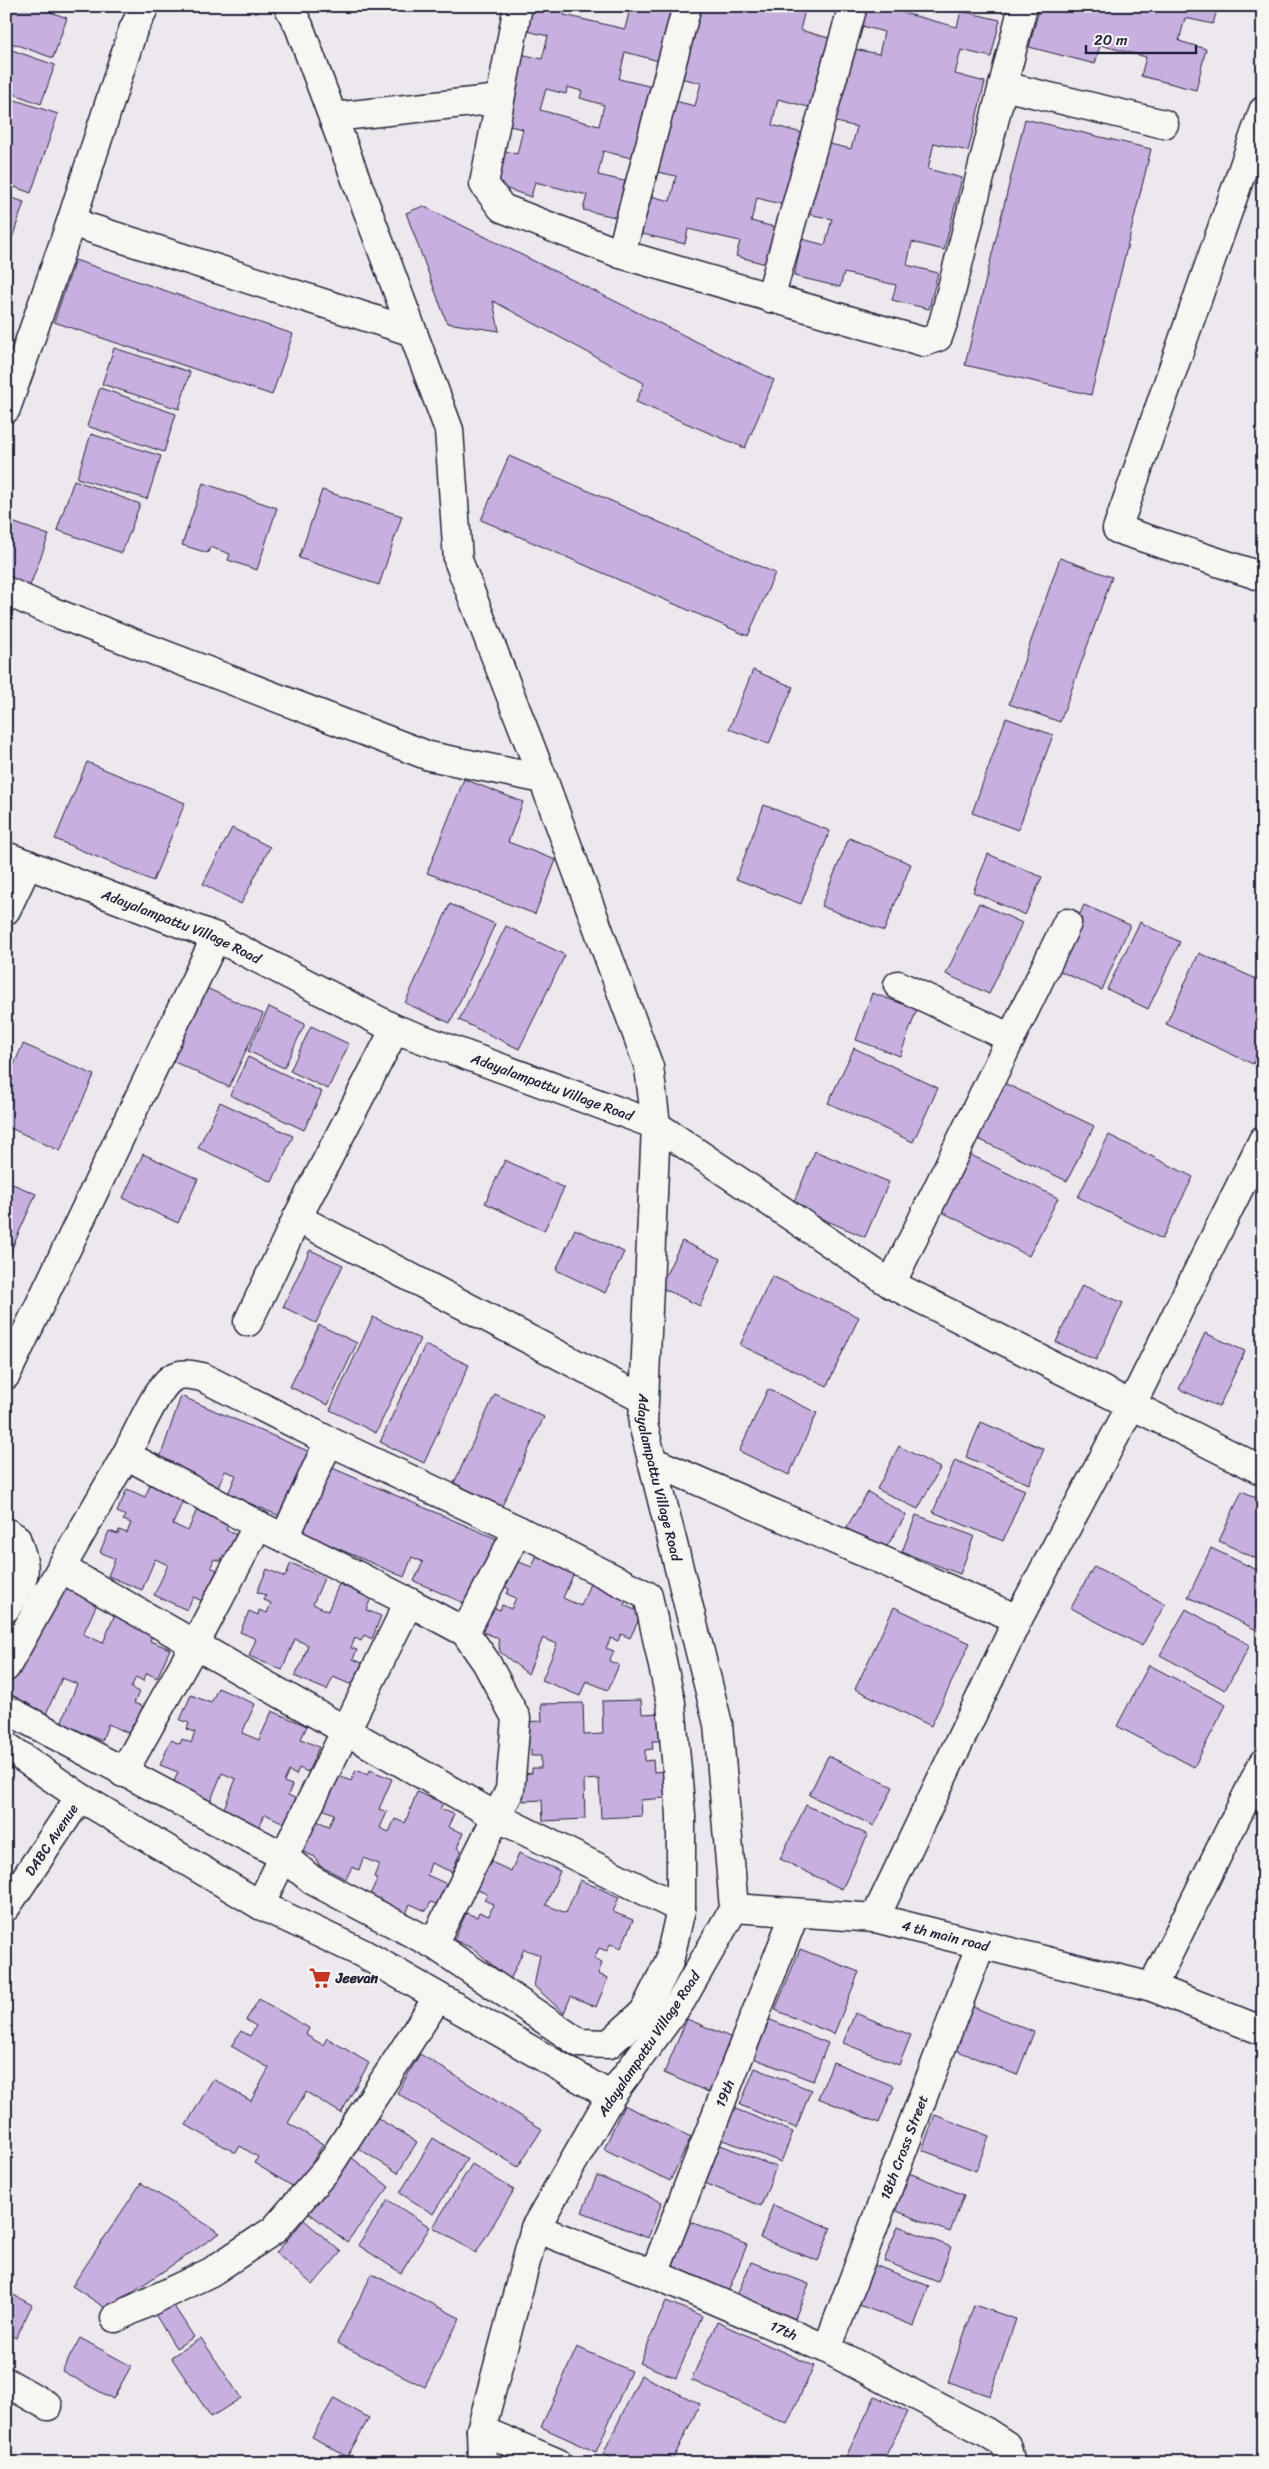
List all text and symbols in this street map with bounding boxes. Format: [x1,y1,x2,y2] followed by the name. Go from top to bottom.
[1086,22,1196,54] scale bar
[1094,27,1128,53] text: 20 m
[97,881,267,971] street label: Adayalampattu Village Road
[467,1045,638,1129] street label: Adayalampattu Village Road
[630,1392,690,1565] street label: Adayalampattu Village Road
[18,1798,85,1881] street label: DABC Avenue
[899,1913,993,1959] street label: 4 th main road
[307,1965,333,1991] supermarket icon: Jeevan
[590,1965,708,2123] street label: Adayalampattu Village Road
[335,1966,378,1991] place label: Jeevan
[708,2076,741,2111] street label: 19th
[872,2091,935,2203] street label: 18th Cross Street
[766,2313,801,2347] street label: 17th

